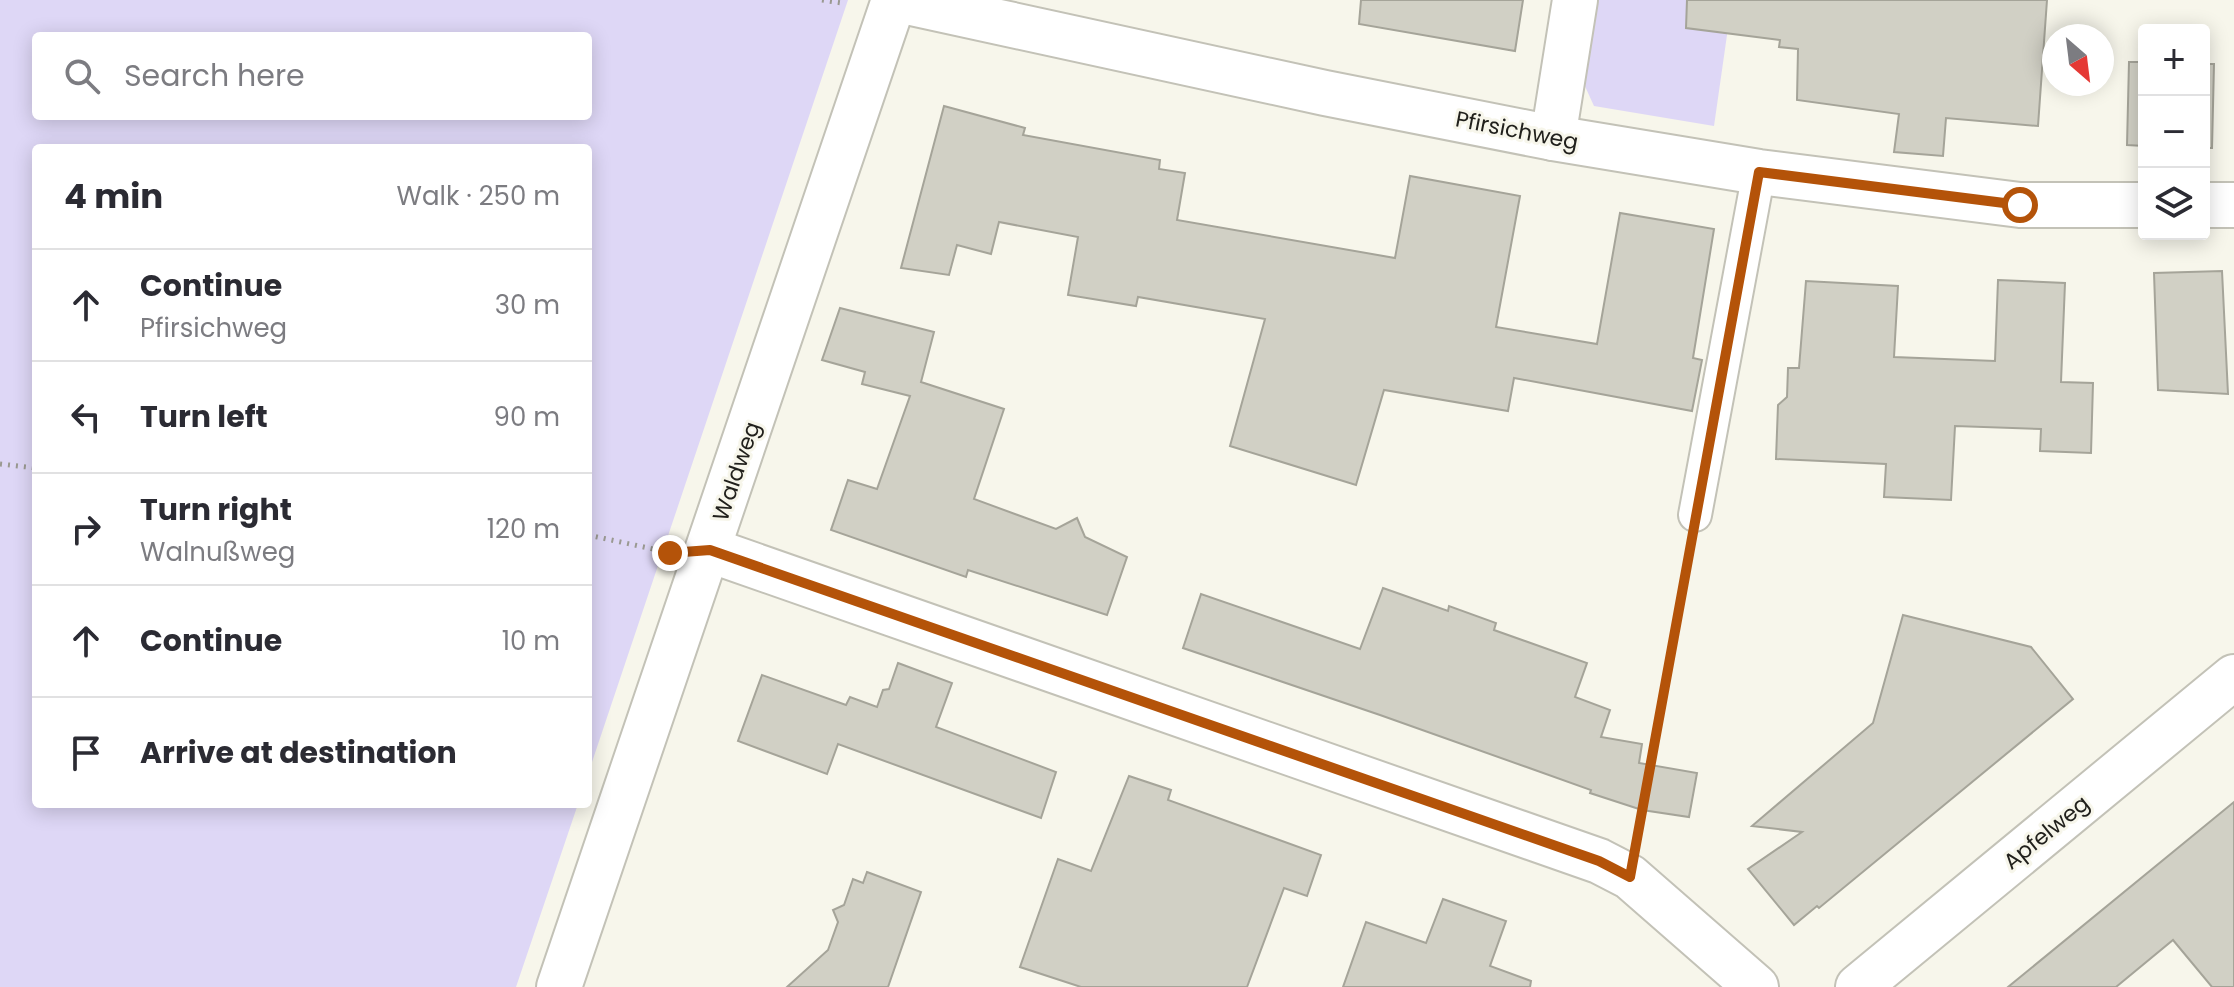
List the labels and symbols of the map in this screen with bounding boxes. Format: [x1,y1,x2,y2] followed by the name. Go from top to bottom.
[2042,24,2114,96] north arrow
[1453,103,1581,158] street label: Pfirsichweg
[2002,187,2038,223] route start
[705,417,768,525] street label: Waldweg
[652,535,688,571] route end
[1997,788,2096,877] street label: Apfelweg

